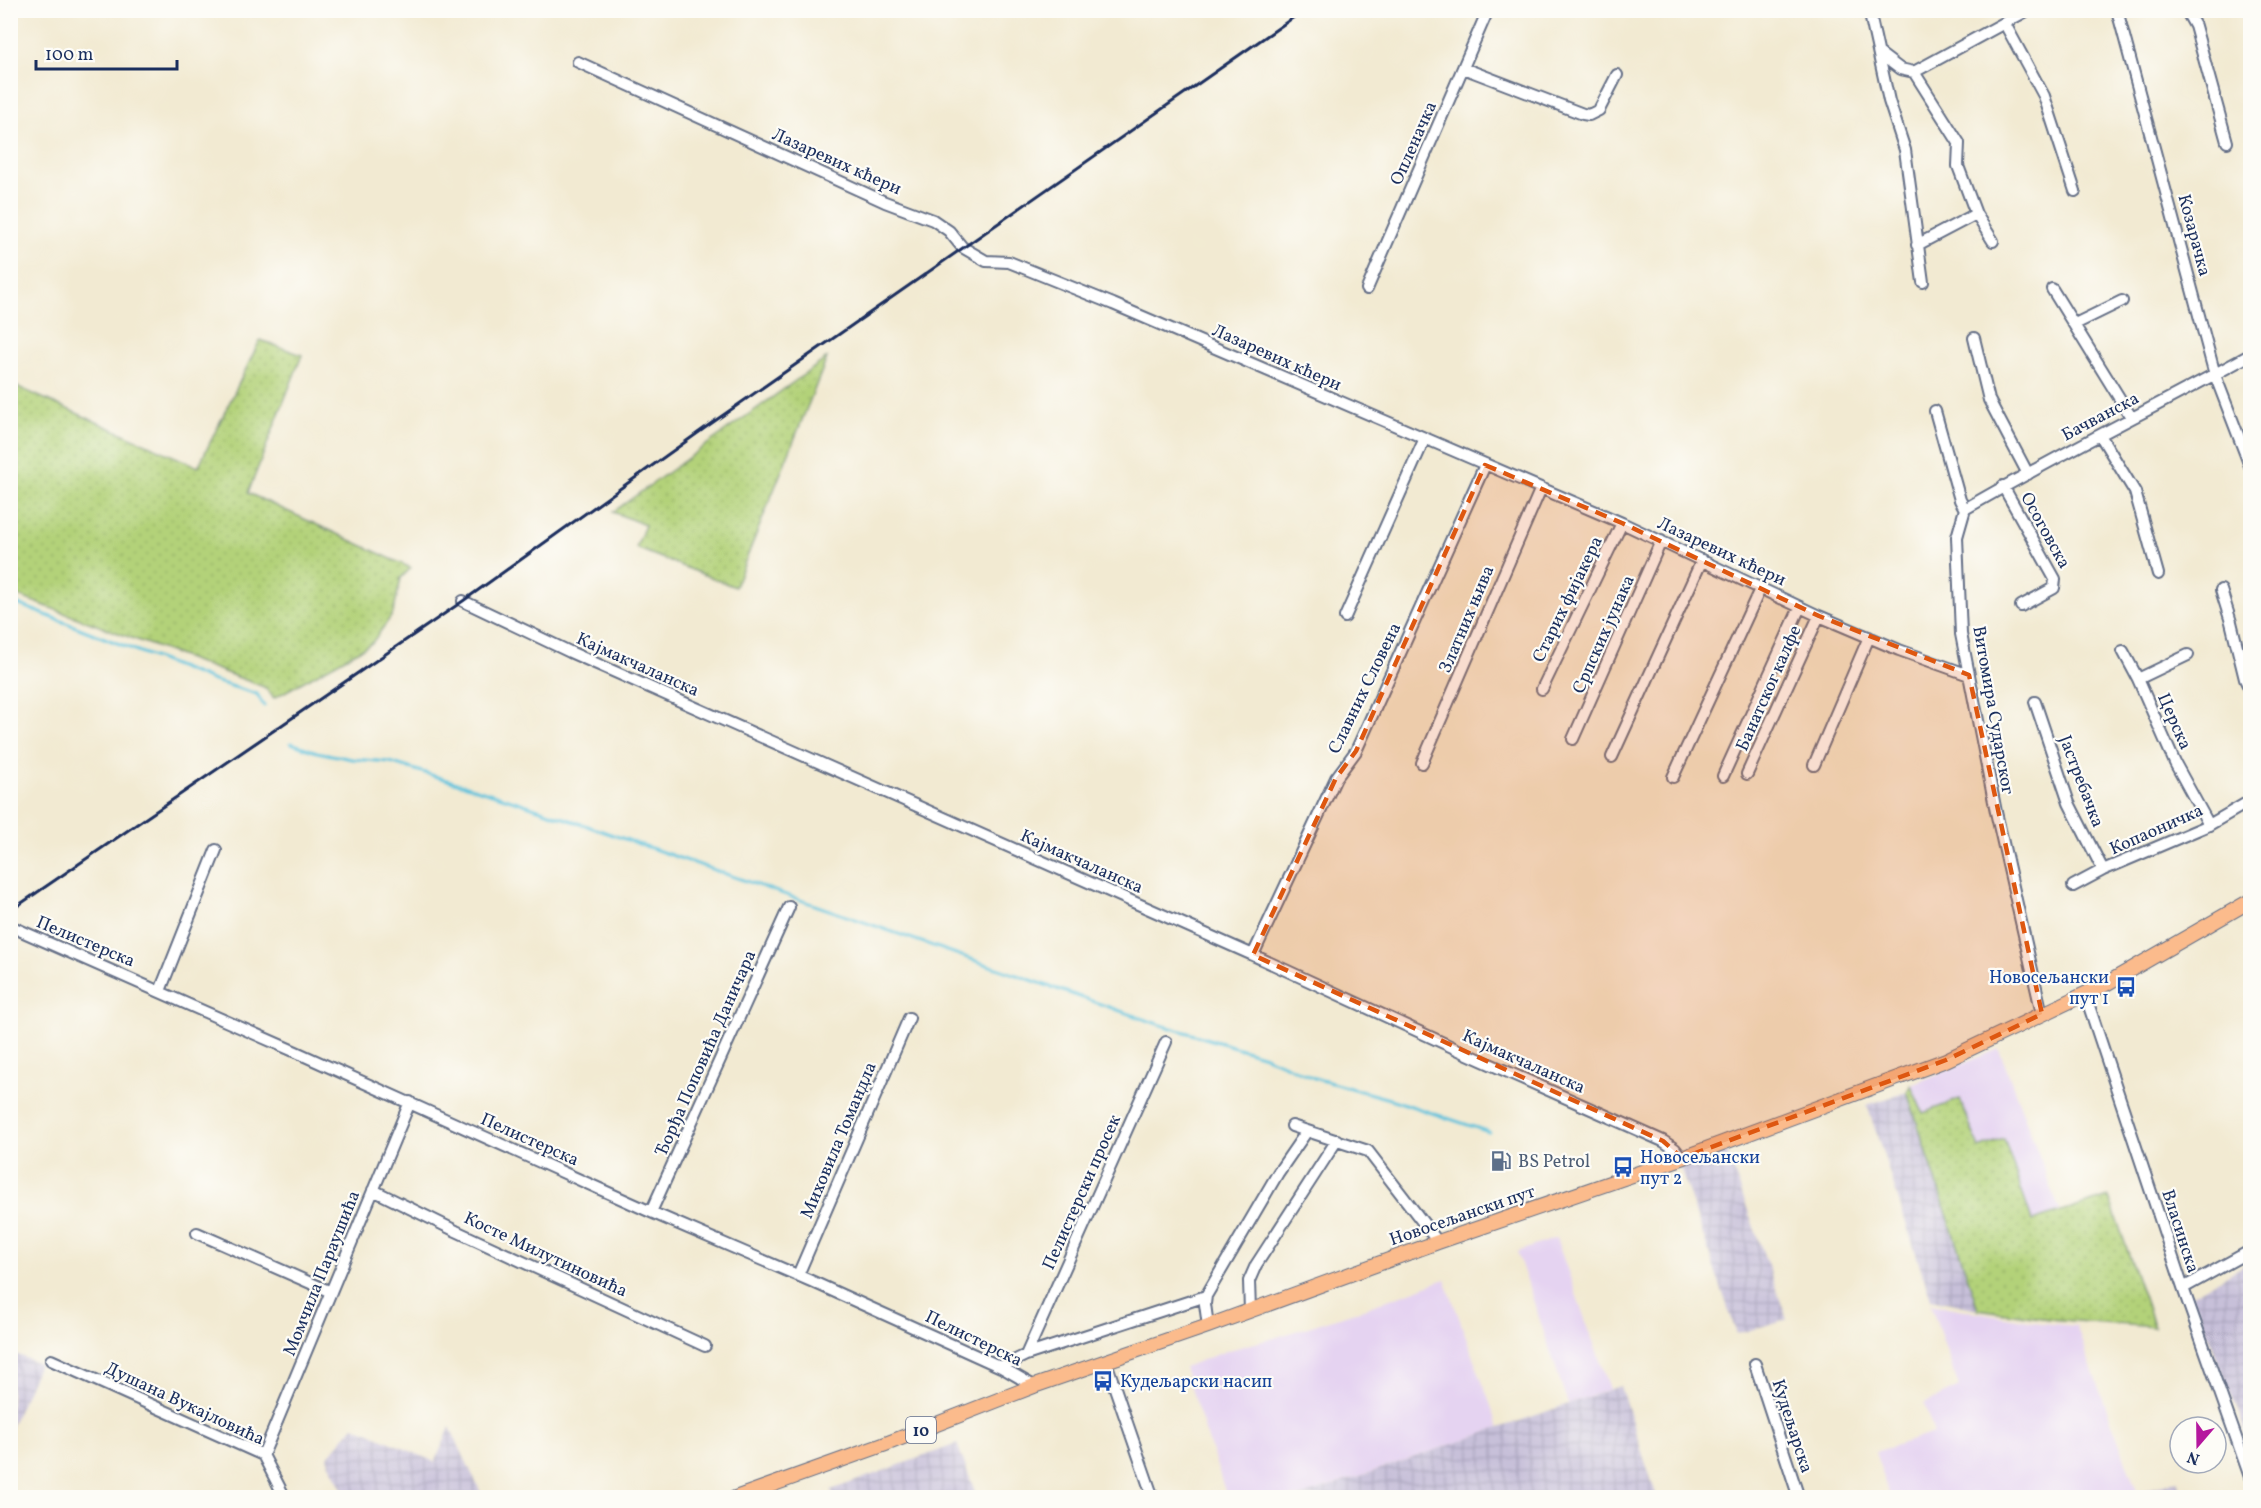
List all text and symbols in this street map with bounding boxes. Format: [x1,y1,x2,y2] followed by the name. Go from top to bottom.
[36,33,177,71] scale bar
[45,43,94,68] text: 100 m
[1385,98,1444,190] street label: Опленачка
[768,123,905,202] street label: Лазаревих кћери
[2171,192,2217,279] street label: Козарачка
[1208,319,1345,398] street label: Лазаревих кћери
[2057,386,2144,448] street label: Бачванска
[2013,488,2076,573] street label: Осоговска
[1653,512,1790,593] street label: Лазаревих кћери
[1527,532,1610,667] street label: Старих фијакера
[1433,562,1501,677] street label: Златних њива
[1567,571,1642,698] street label: Српских јунака
[1323,619,1408,759] street label: Славних Словена
[1730,622,1808,756] street label: Банатског калфе
[1965,624,2020,797] street label: Витомира Сударског
[572,627,703,704] street label: Кајмакчаланска
[2150,689,2197,754] street label: Церска
[2052,732,2110,831] street label: Јастребачка
[2106,799,2208,862] street label: Копаоничка
[1016,824,1147,901] street label: Кајмакчаланска
[32,910,139,974] street label: Пелистерска
[649,946,763,1161] street label: Ђорђа Поповића Даничара
[1989,966,2109,1012] place label: Новосељански пут 1
[2114,975,2138,999] bus stop icon: Новосељански пут 1
[1458,1024,1589,1101] street label: Кајмакчаланска
[795,1058,884,1223] street label: Миховила Томандла
[476,1108,583,1173] street label: Пелистерска
[1037,1111,1128,1274] street label: Пелистерски просек
[1640,1146,1760,1192] place label: Новосељански пут 2
[1489,1149,1513,1173] fuel station icon: BS Petrol
[1518,1150,1590,1175] place label: BS Petrol
[1611,1155,1635,1179] bus stop icon: Новосељански пут 2
[1386,1180,1539,1253] street label: Новосељански пут
[2154,1186,2205,1277] street label: Власинска
[278,1187,367,1360] street label: Момчила Параушића
[459,1206,631,1304] street label: Косте Милутиновића
[921,1305,1026,1374] street label: Пелистерска
[100,1356,268,1452] street label: Душана Вукајловића
[1091,1369,1115,1393] bus stop icon: Кудељарски насип
[1120,1370,1272,1395] place label: Кудељарски насип
[1765,1376,1819,1477] street label: Кудељарска
[2168,1415,2228,1475] north arrow
[906,1417,936,1443] road number: 10
[2184,1445,2203,1470] text: N

